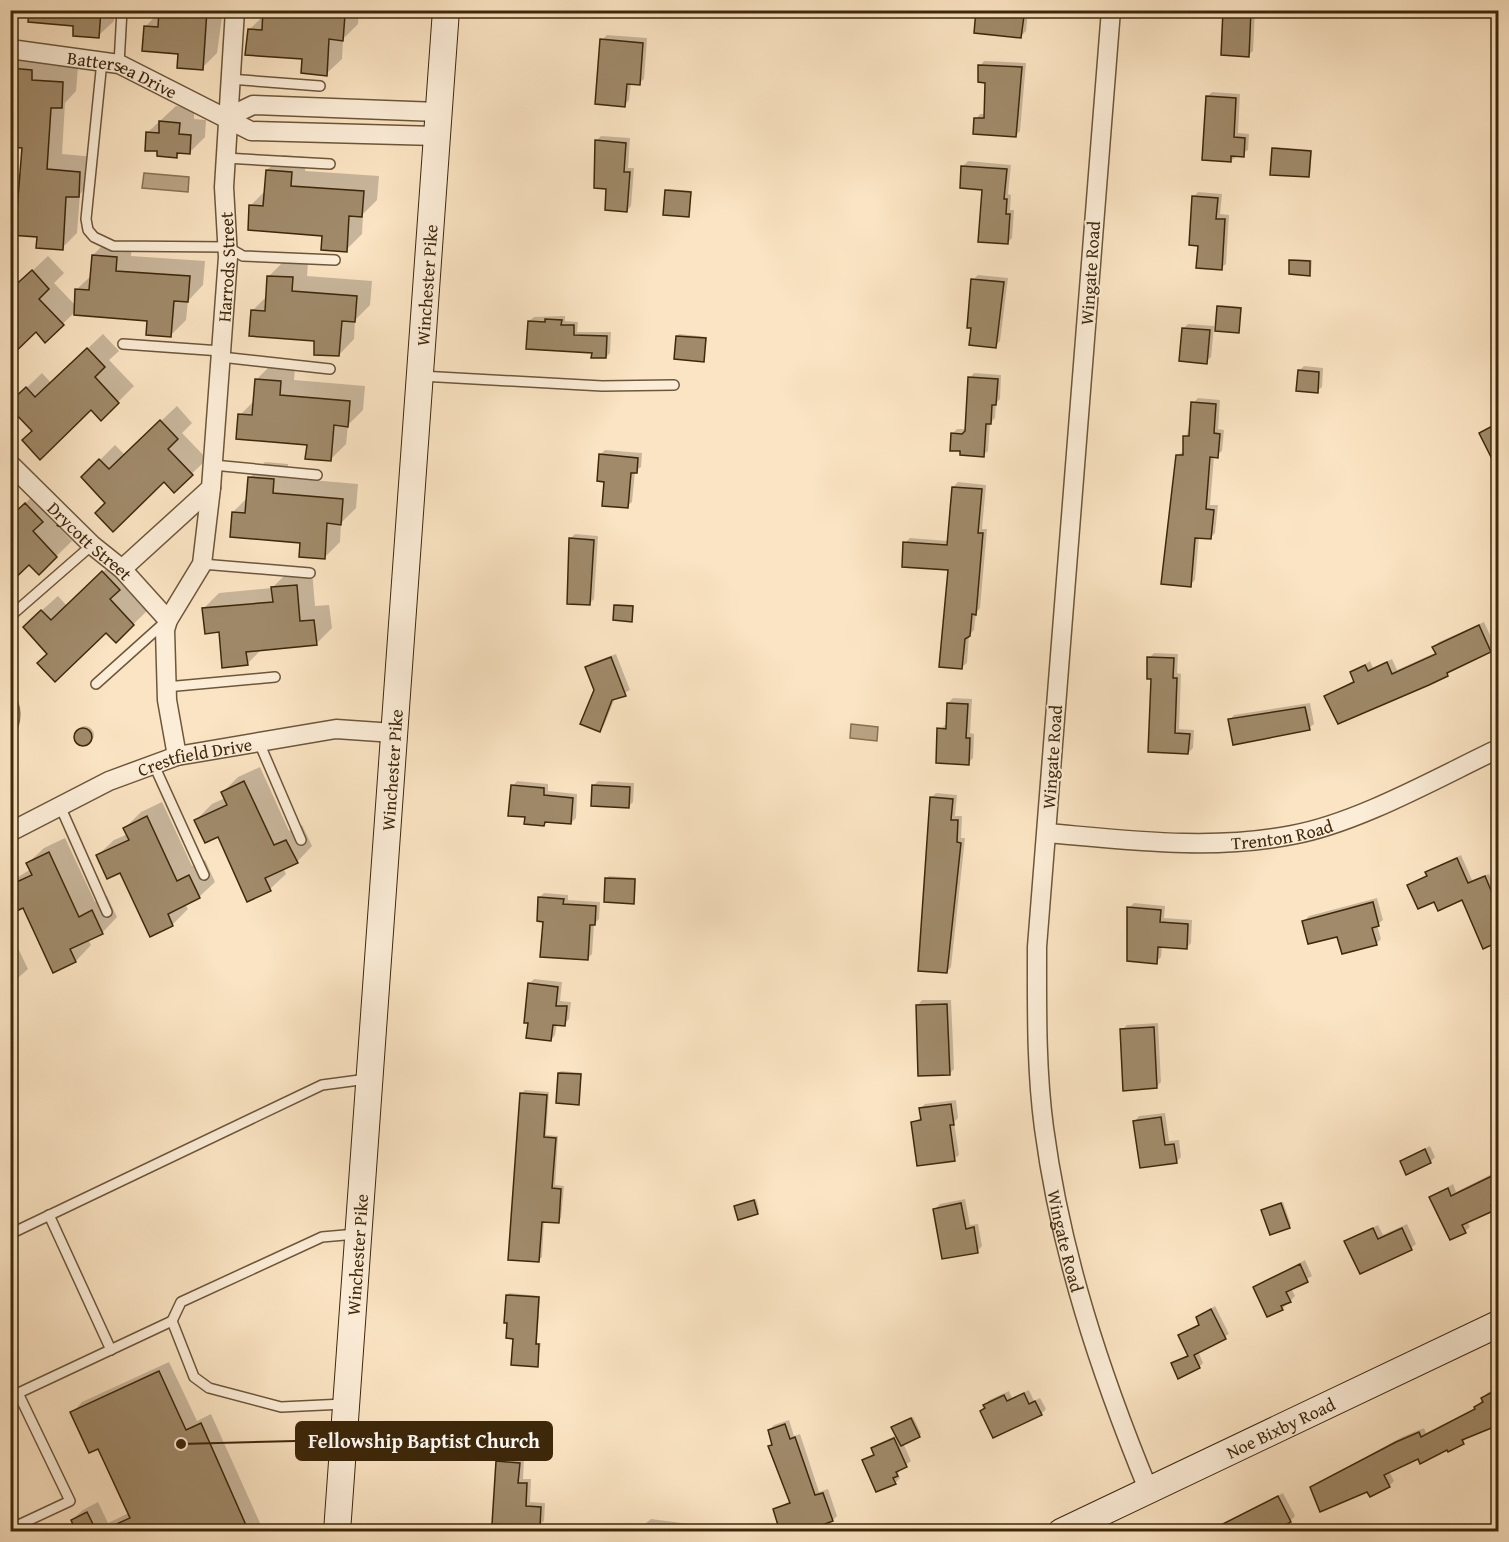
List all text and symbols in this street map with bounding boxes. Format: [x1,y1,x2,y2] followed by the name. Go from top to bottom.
[66,44,182,105] street label: Battersea Drive
[210,210,241,323] street label: Harrods Street
[1073,220,1107,326] street label: Wingate Road
[408,223,444,347] street label: Winchester Pike
[42,495,140,586] street label: Drycott Street
[1035,704,1069,810] street label: Wingate Road
[374,708,409,832] street label: Winchester Pike
[133,730,254,783] street label: Crestfield Drive
[1230,812,1337,856] street label: Trenton Road
[1041,1187,1091,1295] street label: Wingate Road
[339,1193,375,1317] street label: Winchester Pike
[1221,1390,1340,1465] street label: Noe Bixby Road
[296,1422,552,1460] callout: Fellowship Baptist Church
[308,1426,540,1455] text: Fellowship Baptist Church

